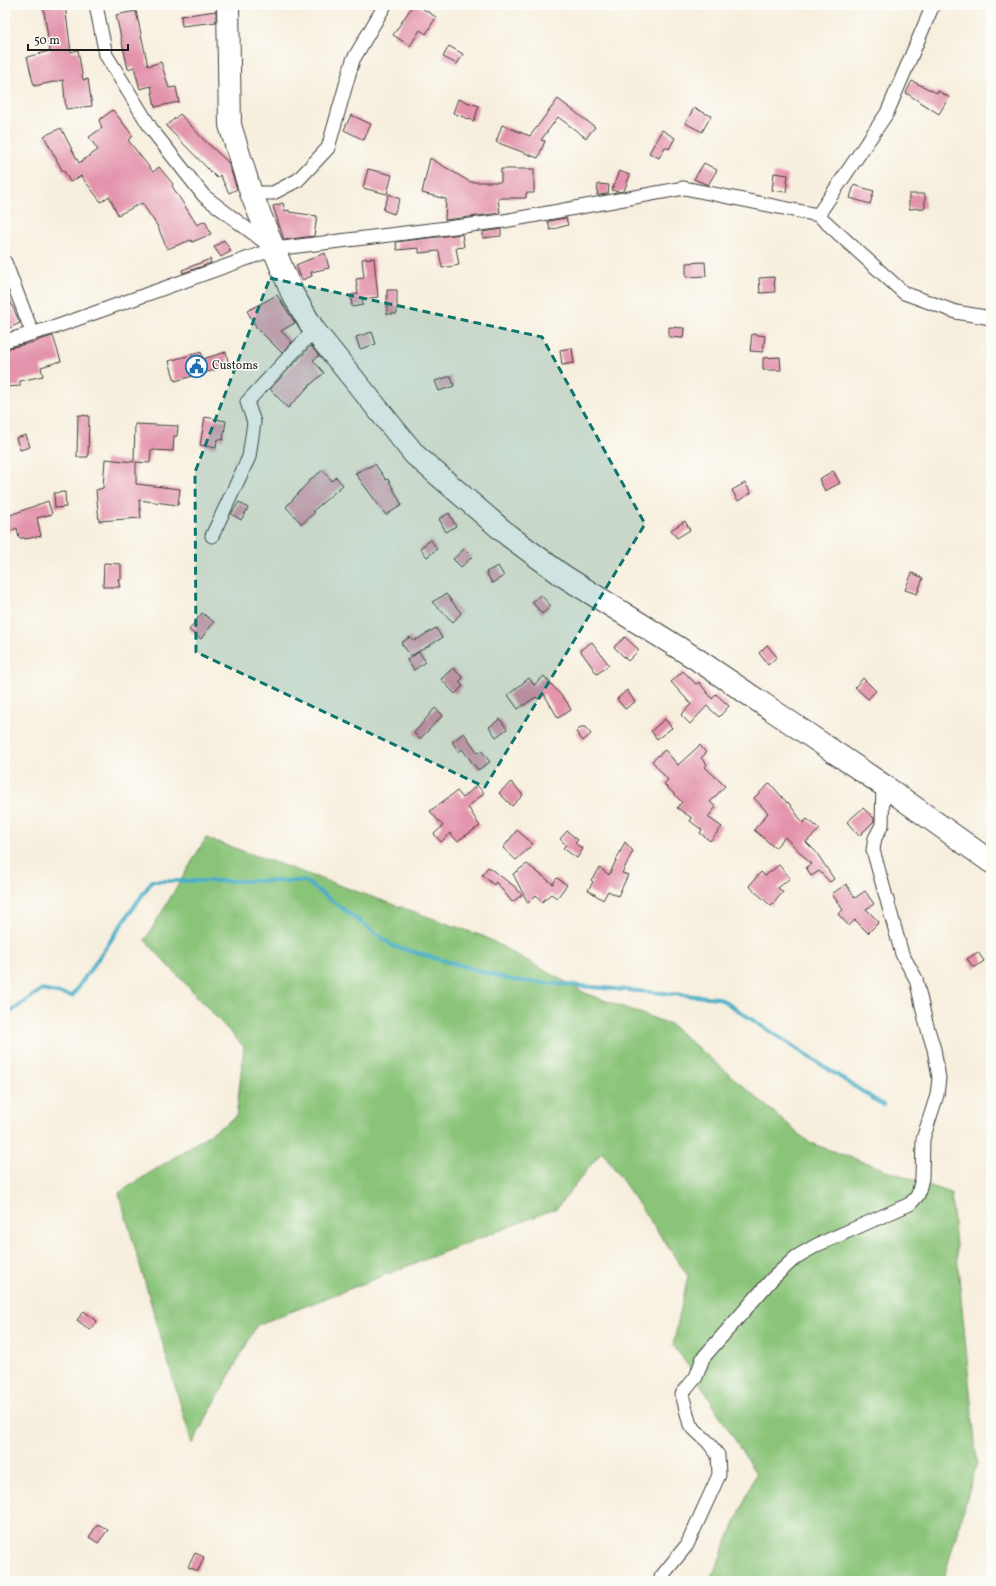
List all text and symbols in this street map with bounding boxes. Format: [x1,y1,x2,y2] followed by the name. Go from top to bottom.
[28,26,128,52] scale bar
[34,33,60,49] text: 50 m
[183,353,209,379] public building icon: Customs
[212,358,258,374] place label: Customs

